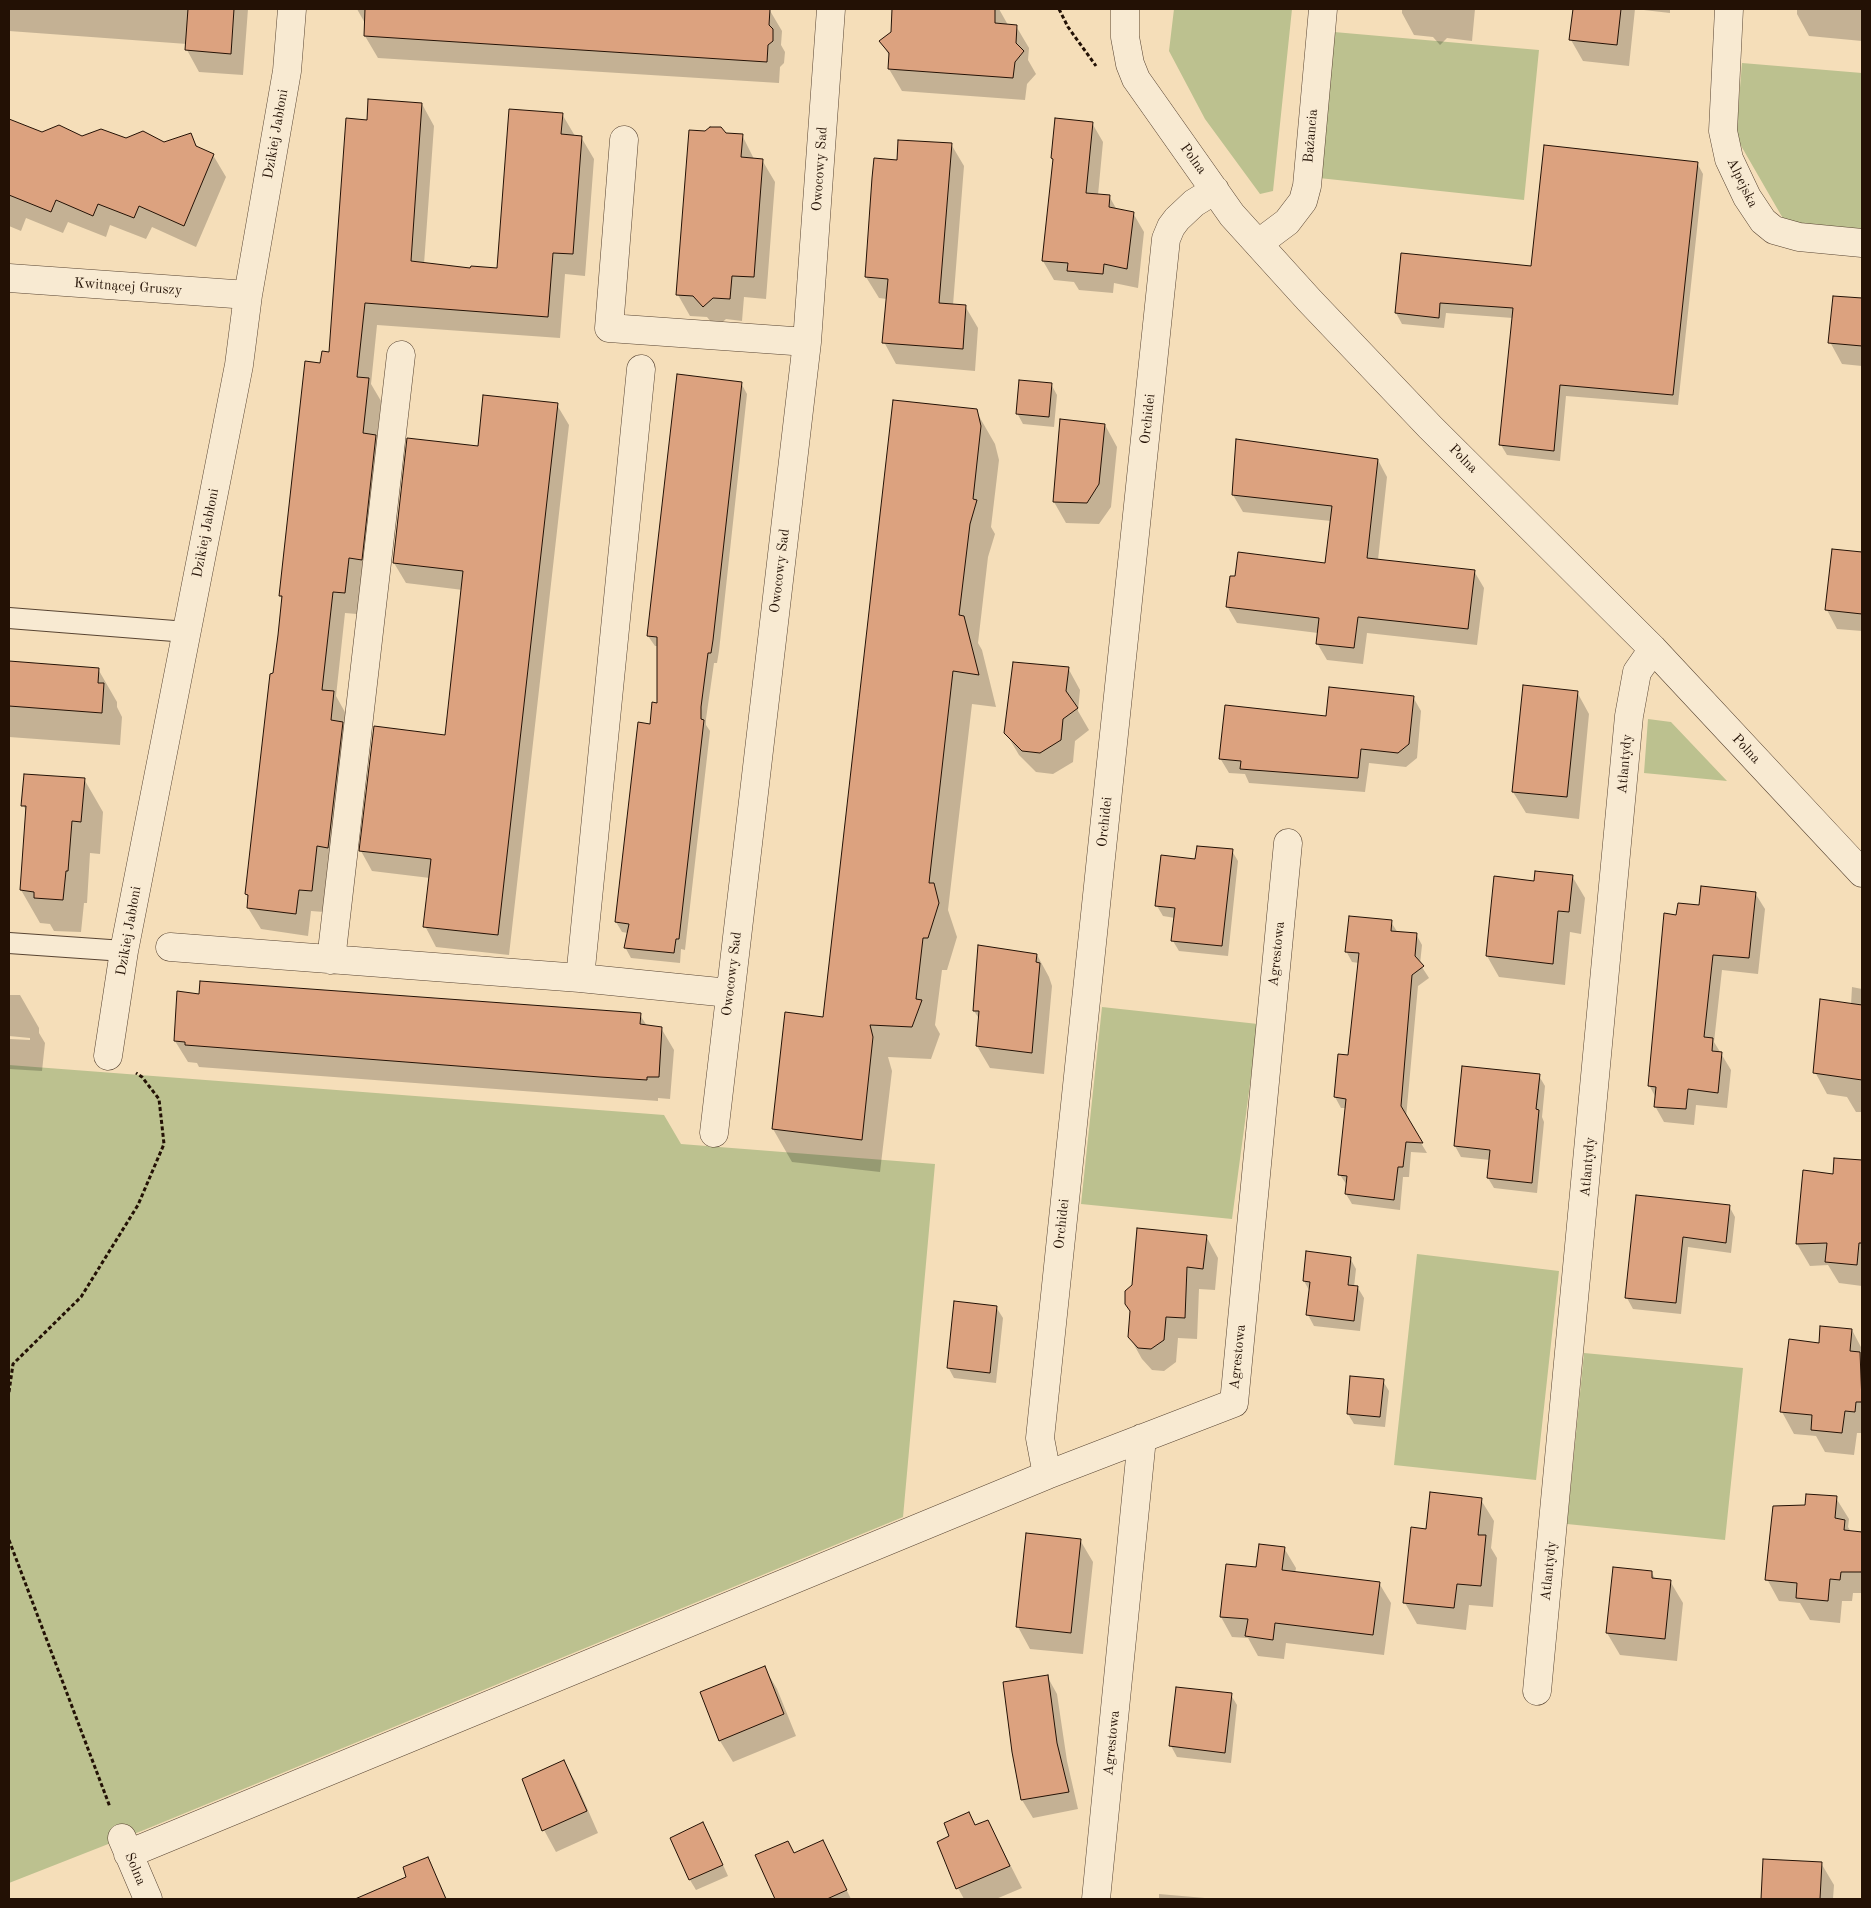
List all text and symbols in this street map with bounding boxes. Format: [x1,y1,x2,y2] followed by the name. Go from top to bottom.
[260,88,292,180] street label: Dzikiej Jabłoni
[1300,108,1322,164] street label: Bażancia
[809,126,831,212] street label: Owocowy Sad
[1176,140,1210,178] street label: Polna
[1723,156,1761,210] street label: Alpejska
[73,275,183,299] street label: Kwitnącej Gruszy
[1137,393,1159,445] street label: Orchidei
[1445,441,1481,477] street label: Polna
[189,487,223,579] street label: Dzikiej Jabłoni
[766,528,794,614] street label: Owocowy Sad
[1728,731,1764,767] street label: Polna
[1614,733,1636,795] street label: Atlantydy
[1094,796,1116,848] street label: Orchidei
[113,885,145,977] street label: Dzikiej Jabłoni
[1265,921,1289,987] street label: Agrestowa
[718,931,746,1017] street label: Owocowy Sad
[1577,1136,1599,1198] street label: Atlantydy
[1051,1198,1073,1250] street label: Orchidei
[1226,1324,1250,1390] street label: Agrestowa
[1537,1540,1561,1602] street label: Atlantydy
[1100,1710,1124,1776] street label: Agrestowa
[121,1850,149,1888] street label: Solna

